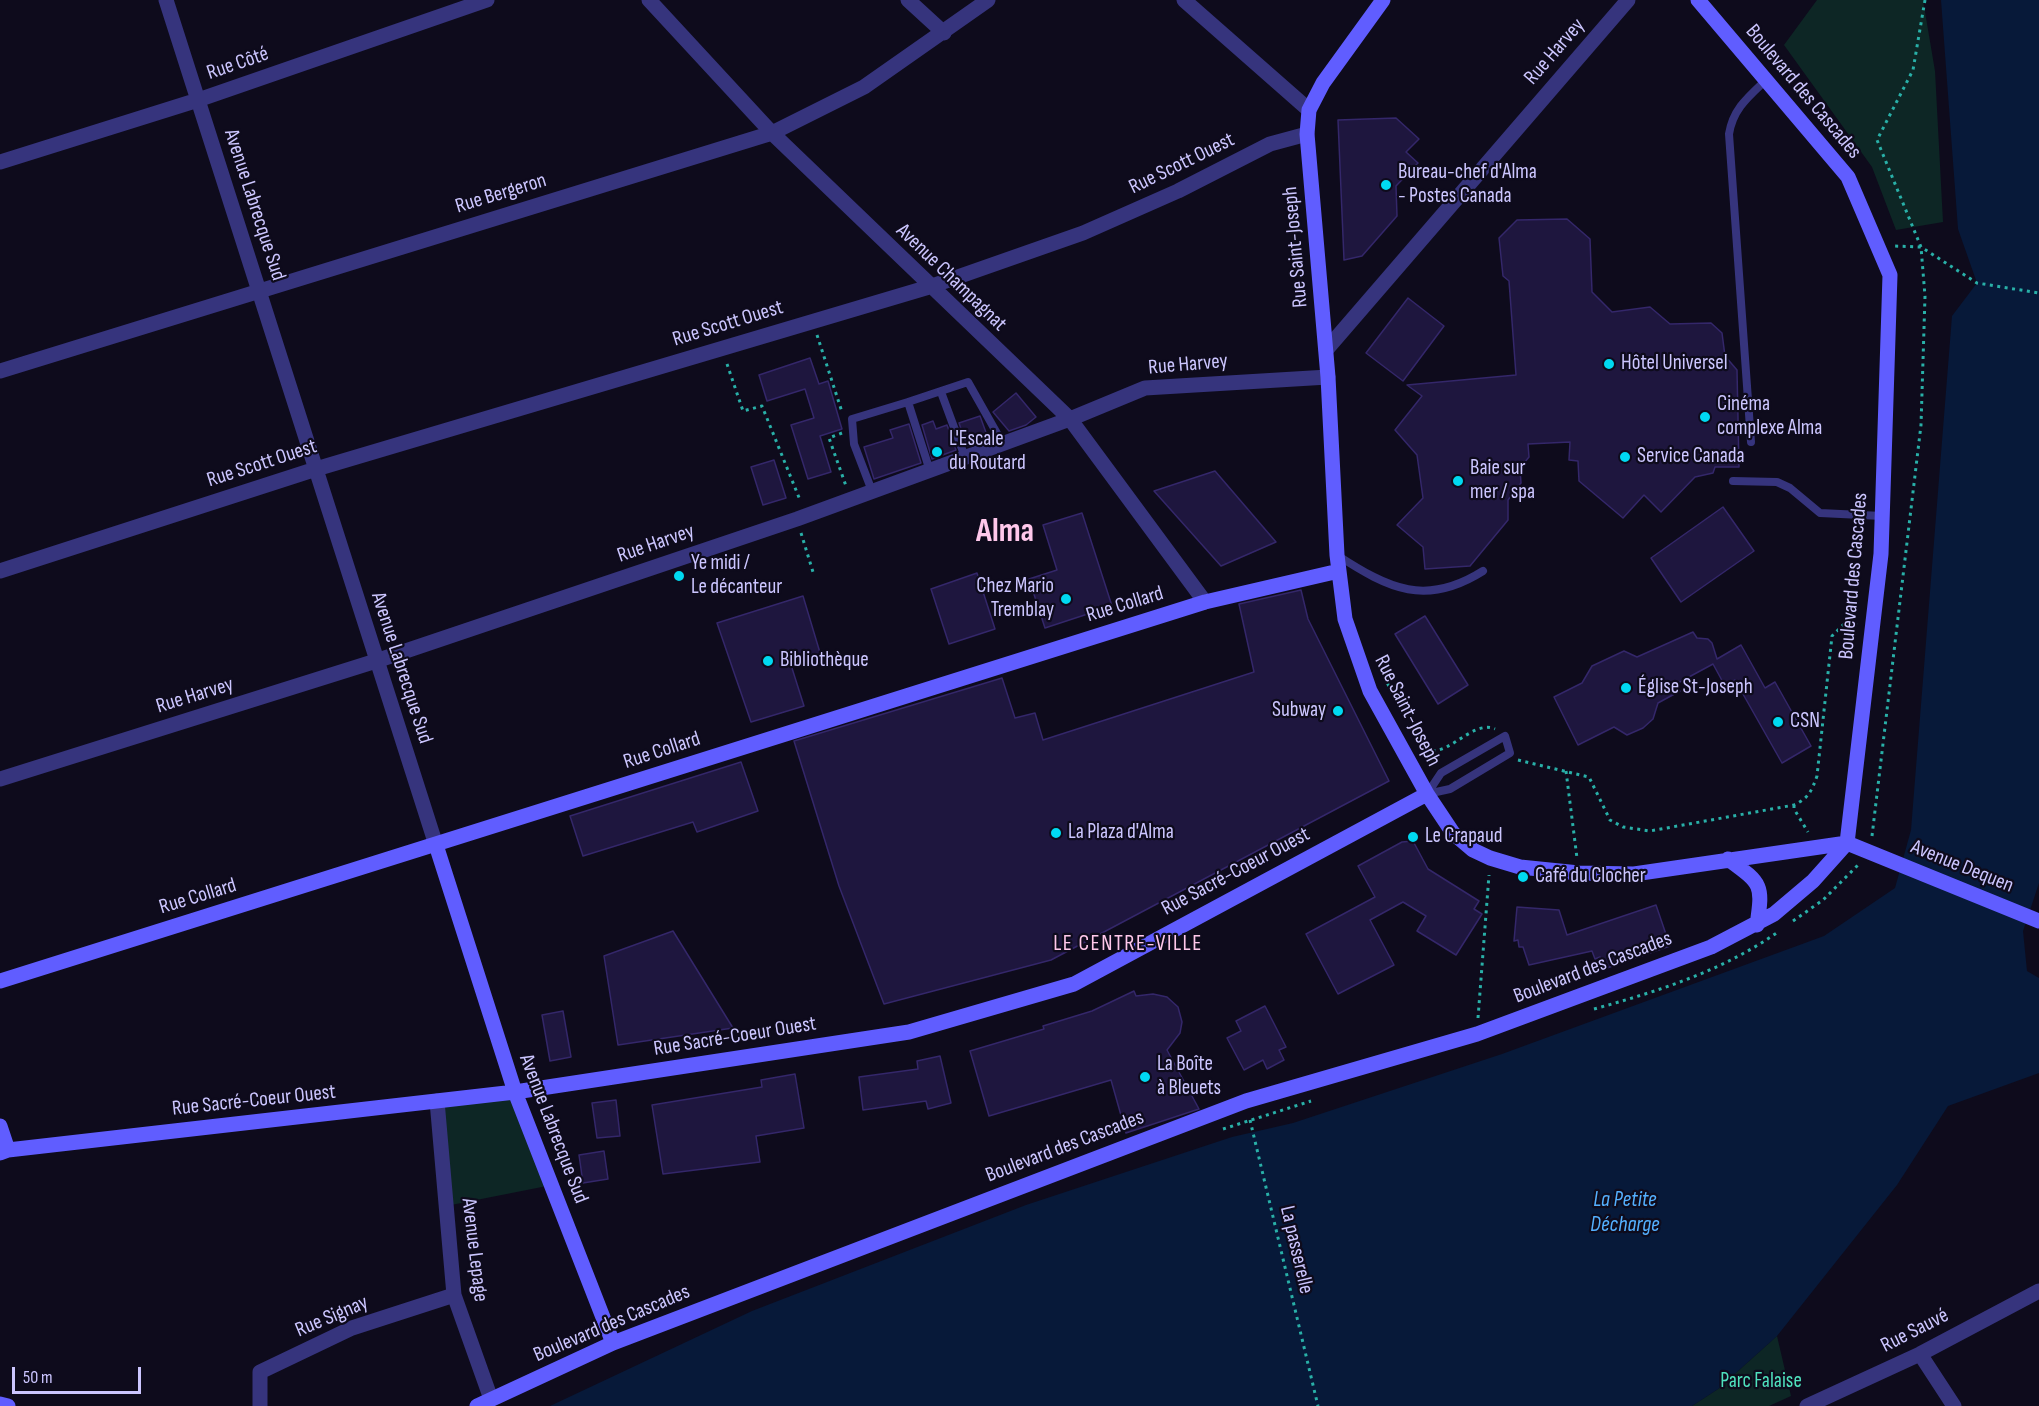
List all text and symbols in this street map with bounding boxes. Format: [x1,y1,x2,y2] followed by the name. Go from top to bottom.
[1519,14,1591,90] street label: Rue Harvey
[1740,20,1866,164] street label: Boulevard des Cascades
[204,42,272,86] street label: Rue Côté
[218,126,290,284] street label: Avenue Labrecque Sud
[1125,128,1239,200] street label: Rue Scott Ouest
[1398,160,1537,210] place label: Bureau-chef d'Alma - Postes Canada
[453,168,549,220] street label: Rue Bergeron
[1379,178,1393,192] marker: Bureau-chef d'Alma - Postes Canada
[1278,185,1314,309] street label: Rue Saint-Joseph
[890,219,1012,337] street label: Avenue Champagnat
[670,295,786,353] street label: Rue Scott Ouest
[1147,349,1229,381] street label: Rue Harvey
[1621,351,1728,377] place label: Hôtel Universel
[1602,357,1616,371] marker: Hôtel Universel
[1717,392,1822,442] place label: Cinéma complexe Alma
[1698,410,1712,424] marker: Cinéma complexe Alma
[949,427,1026,477] place label: L'Escale du Routard
[204,434,320,494] street label: Rue Scott Ouest
[1637,444,1745,470] place label: Service Canada
[930,445,944,459] marker: L'Escale du Routard
[1618,450,1632,464] marker: Service Canada
[1470,456,1535,506] place label: Baie sur mer / spa
[1451,474,1465,488] marker: Baie sur mer / spa
[1834,492,1874,660] street label: Boulevard des Cascades
[976,513,1034,553] district label: Alma
[614,519,698,569] street label: Rue Harvey
[691,551,782,601] place label: Ye midi / Le décanteur
[672,569,686,583] marker: Ye midi / Le décanteur
[976,574,1054,624] place label: Chez Mario Tremblay
[1083,581,1167,629] street label: Rue Collard
[365,589,437,747] street label: Avenue Labrecque Sud
[1059,592,1073,606] marker: Chez Mario Tremblay
[780,648,869,674] place label: Bibliothèque
[1368,651,1446,771] street label: Rue Saint-Joseph
[761,654,775,668] marker: Bibliothèque
[153,672,237,720] street label: Rue Harvey
[1638,675,1753,701] place label: Église St-Joseph
[1619,681,1633,695] marker: Église St-Joseph
[1272,698,1326,724] place label: Subway
[1331,704,1345,718] marker: Subway
[1790,709,1820,735] place label: CSN
[1771,715,1785,729] marker: CSN
[620,727,704,775] street label: Rue Collard
[1068,820,1174,846] place label: La Plaza d'Alma
[1158,822,1314,922] street label: Rue Sacré-Coeur Ouest
[1425,824,1502,850] place label: Le Crapaud
[1049,826,1063,840] marker: La Plaza d'Alma
[1406,830,1420,844] marker: Le Crapaud
[1907,835,2017,899] street label: Avenue Dequen
[1535,864,1646,890] place label: Café du Clocher
[1516,870,1530,884] marker: Café du Clocher
[156,873,240,921] street label: Rue Collard
[1510,926,1676,1010] street label: Boulevard des Cascades
[1053,931,1203,957] district label: LE CENTRE-VILLE
[652,1012,818,1062] street label: Rue Sacré-Coeur Ouest
[513,1051,593,1207] street label: Avenue Labrecque Sud
[1157,1052,1221,1102] place label: La Boîte à Bleuets
[1138,1070,1152,1084] marker: La Boîte à Bleuets
[171,1080,337,1122] street label: Rue Sacré-Coeur Ouest
[982,1105,1148,1189] street label: Boulevard des Cascades
[1590,1187,1660,1238] water label: La Petite Décharge
[455,1197,493,1303] street label: Avenue Lepage
[1274,1204,1318,1296] street label: La passerelle
[530,1280,694,1368] street label: Boulevard des Cascades
[292,1290,372,1344] street label: Rue Signay
[1877,1303,1953,1359] street label: Rue Sauvé
[15,1355,144,1393] scale bar
[23,1367,53,1388] text: 50 m
[1720,1369,1802,1395] park label: Parc Falaise

